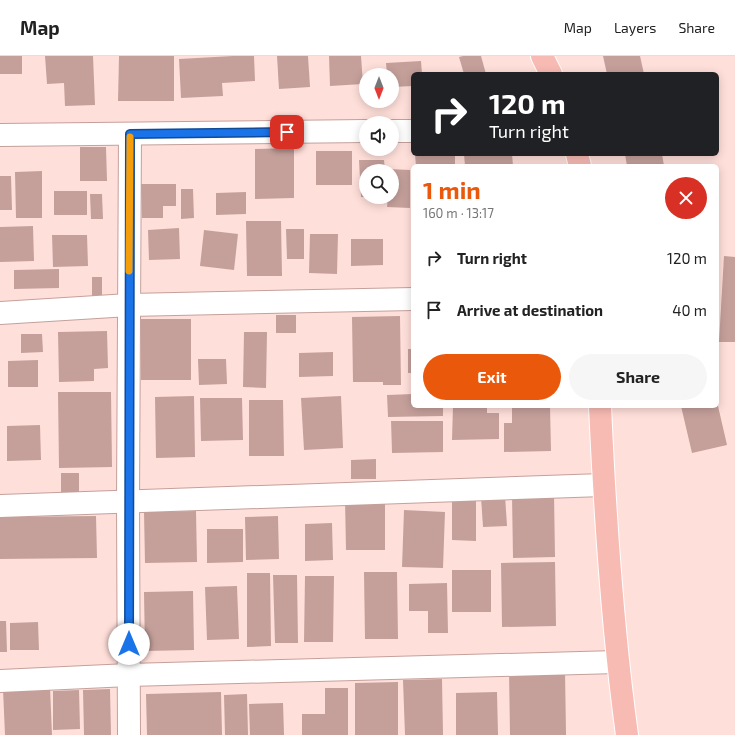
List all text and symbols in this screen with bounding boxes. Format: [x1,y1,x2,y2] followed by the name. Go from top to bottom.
[20,16,60,39] text: Map
[564,19,592,36] text: Map
[614,19,656,36] text: Layers
[678,19,715,36] text: Share
[359,68,399,108] north arrow
[359,68,399,204] map controls
[489,86,566,120] text: 120 m
[423,88,475,140] icon: right
[270,115,304,149] pin
[359,116,399,156] button: sound
[489,120,569,142] text: Turn right
[276,121,298,143] icon: arrive
[359,164,399,204] button: search
[423,175,481,204] text: 1 min
[665,177,707,219] button: close
[423,205,494,221] text: 160 m · 13:17
[423,247,445,269] icon: right
[457,249,527,267] text: Turn right
[667,249,707,267] text: 120 m
[423,299,445,321] icon: arrive
[457,301,603,319] text: Arrive at destination
[672,301,707,319] text: 40 m
[423,354,561,400] button: Exit
[569,354,707,400] button: Share
[108,623,150,665] position arrow

